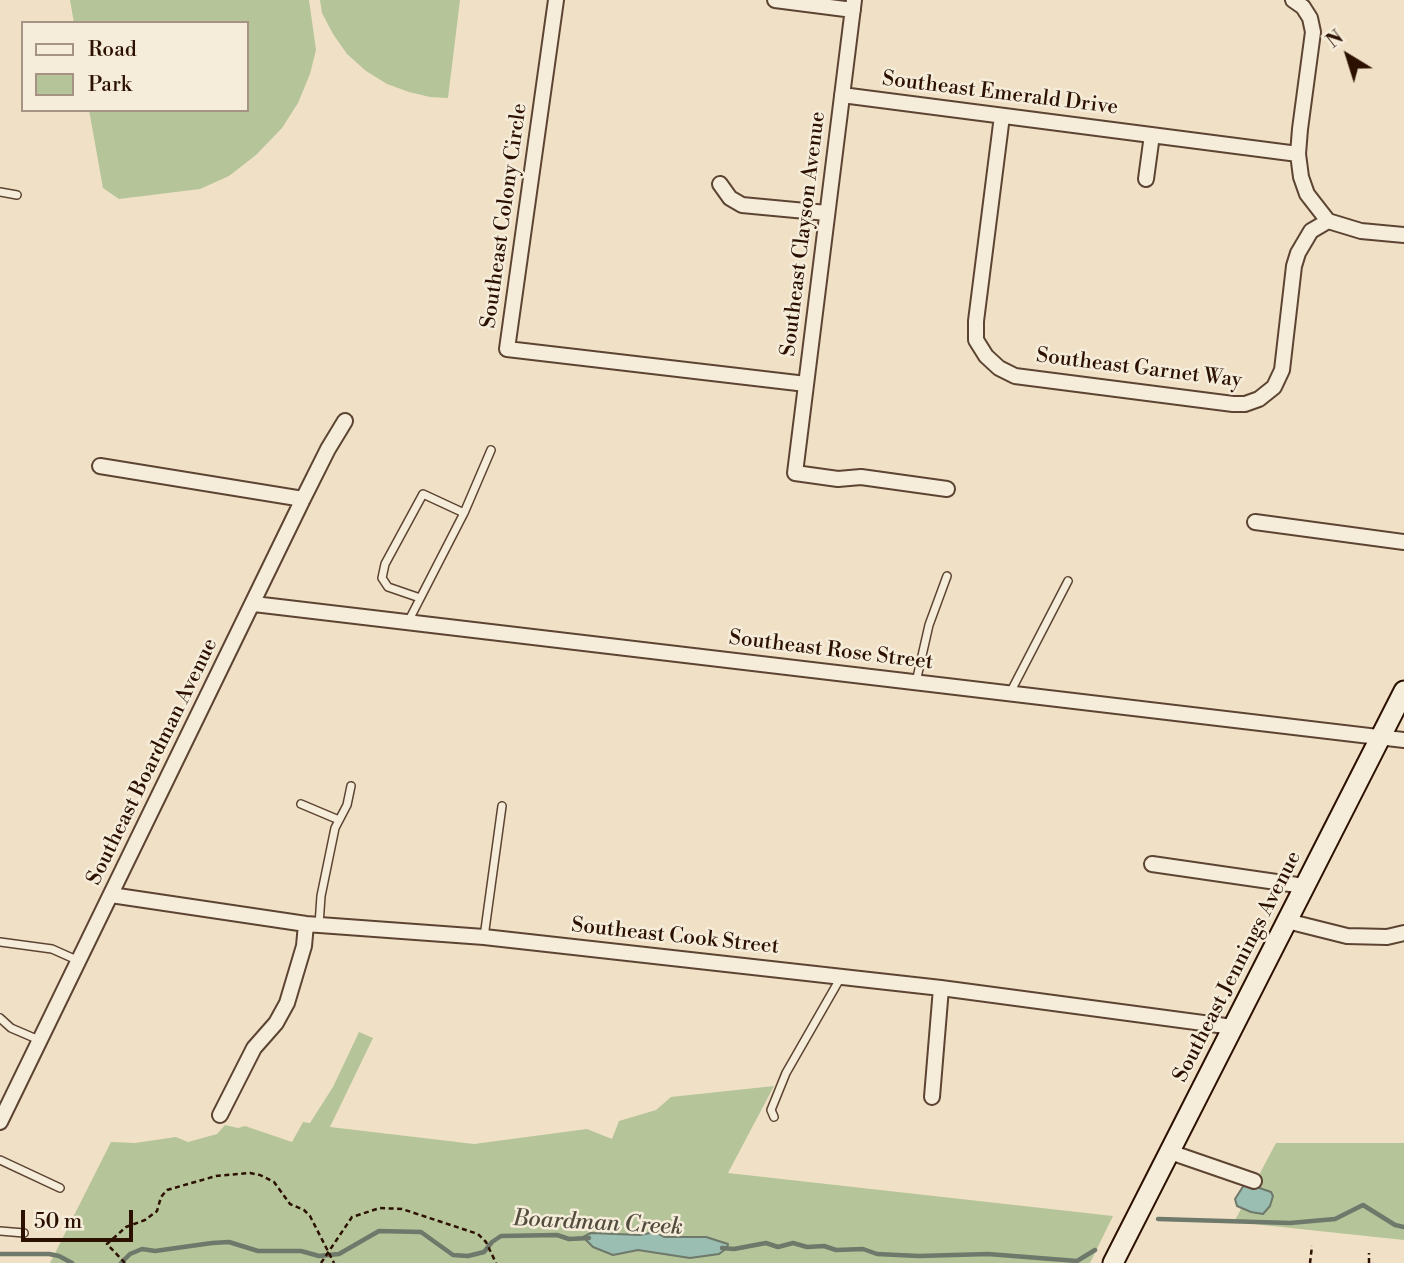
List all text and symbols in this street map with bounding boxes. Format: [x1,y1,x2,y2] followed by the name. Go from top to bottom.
[21,21,248,112] legend
[1313,21,1383,91] north arrow
[1322,25,1348,54] text: N
[88,37,137,63] text: Road
[881,67,1119,121] street label: Southeast Emerald Drive
[88,72,132,98] text: Park
[477,102,533,330] street label: Southeast Colony Circle
[776,110,832,358] street label: Southeast Clayson Avenue
[1035,344,1243,394] street label: Southeast Garnet Way
[727,626,935,676] street label: Southeast Rose Street
[82,634,224,890] street label: Southeast Boardman Avenue
[1169,847,1307,1087] street label: Southeast Jennings Avenue
[570,914,780,960] street label: Southeast Cook Street
[24,1196,136,1240] scale bar
[512,1206,684,1242] water label: Boardman Creek
[34,1209,82,1235] text: 50 m

